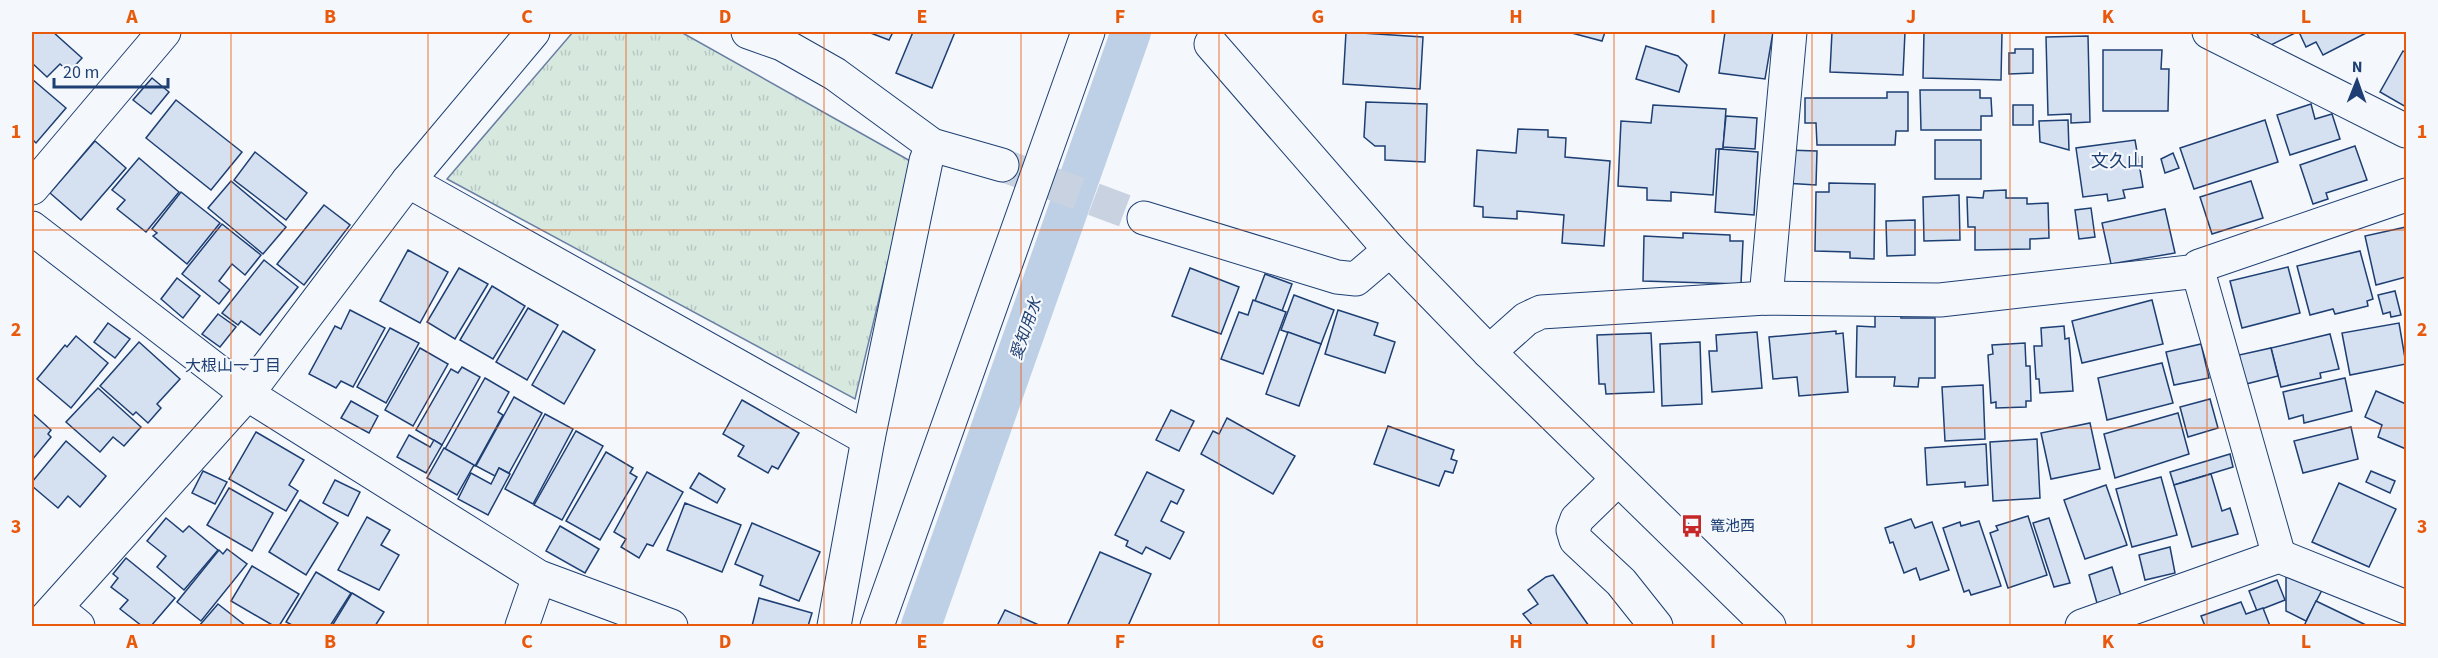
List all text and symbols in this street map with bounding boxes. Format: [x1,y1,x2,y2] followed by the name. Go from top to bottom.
[125,3,138,31] text: A
[324,3,336,31] text: B
[521,3,533,31] text: C
[719,3,731,31] text: D
[917,3,927,31] text: E
[1115,3,1125,31] text: F
[1312,3,1324,31] text: G
[1509,3,1523,31] text: H
[1710,3,1716,31] text: I
[1906,3,1916,31] text: J
[2102,3,2115,31] text: K
[2301,3,2311,31] text: L
[54,51,168,89] scale bar
[2327,51,2387,111] north arrow
[2352,56,2363,78] text: N
[63,60,99,85] text: 20 m
[11,118,21,146] text: 1
[2417,118,2427,146] text: 1
[2091,149,2145,174] district label: 文久山
[1005,293,1047,363] water label: 愛知用水
[11,316,21,344] text: 2
[2417,316,2427,344] text: 2
[185,355,281,377] district label: 大根山一丁目
[11,513,21,541] text: 3
[1679,513,1705,539] bus stop icon: 篭池西
[2417,513,2427,541] text: 3
[1710,516,1755,537] place label: 篭池西
[125,628,138,656] text: A
[324,628,336,656] text: B
[521,628,533,656] text: C
[719,628,731,656] text: D
[917,628,927,656] text: E
[1115,628,1125,656] text: F
[1312,628,1324,656] text: G
[1509,628,1523,656] text: H
[1710,628,1716,656] text: I
[1906,628,1916,656] text: J
[2102,628,2115,656] text: K
[2301,628,2311,656] text: L

